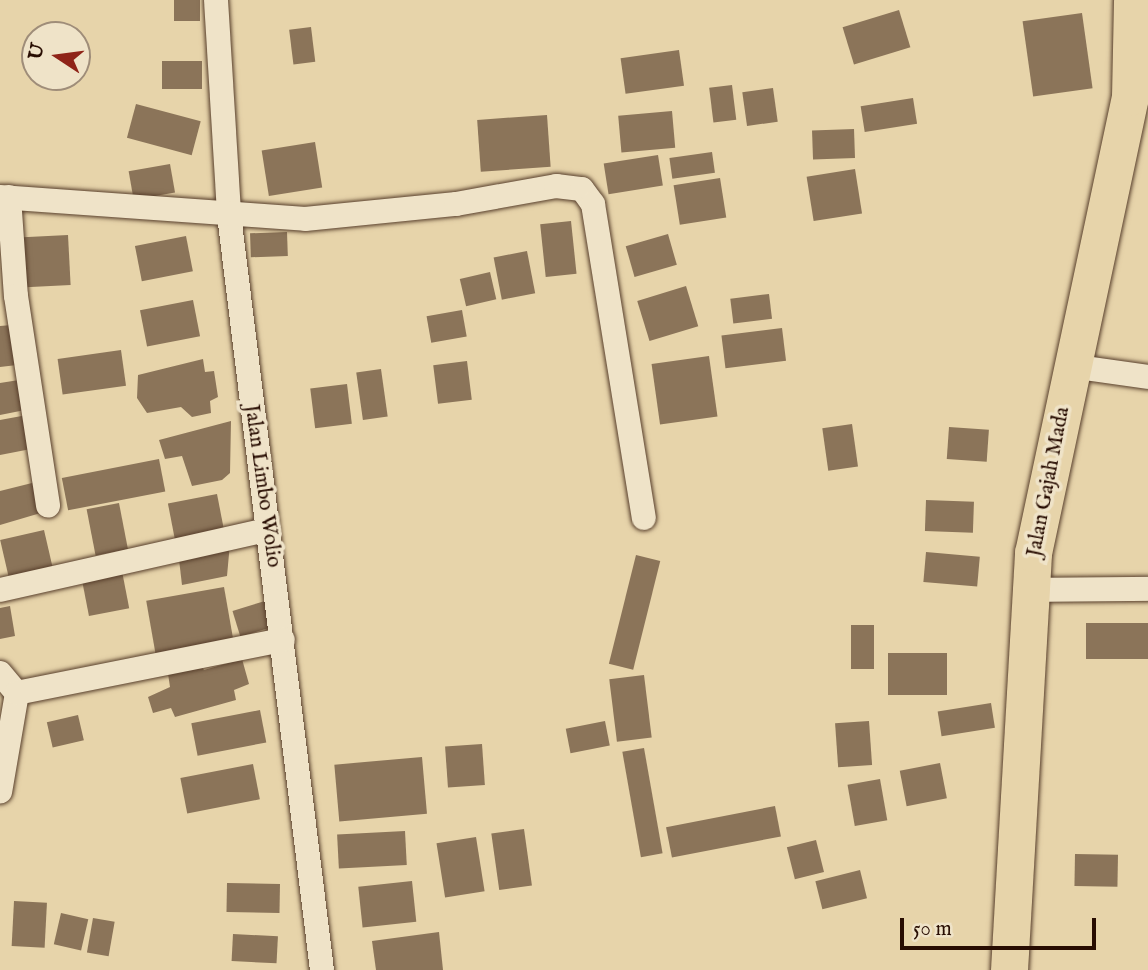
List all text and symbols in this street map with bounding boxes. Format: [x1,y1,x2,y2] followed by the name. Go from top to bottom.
[21,21,91,91] north arrow
[24,41,51,62] text: U
[238,403,286,569] street label: Jalan Limbo Wolio
[1022,405,1076,559] street label: Jalan Gajah Mada
[903,904,1099,948] scale bar
[913,916,952,943] text: 50 m

